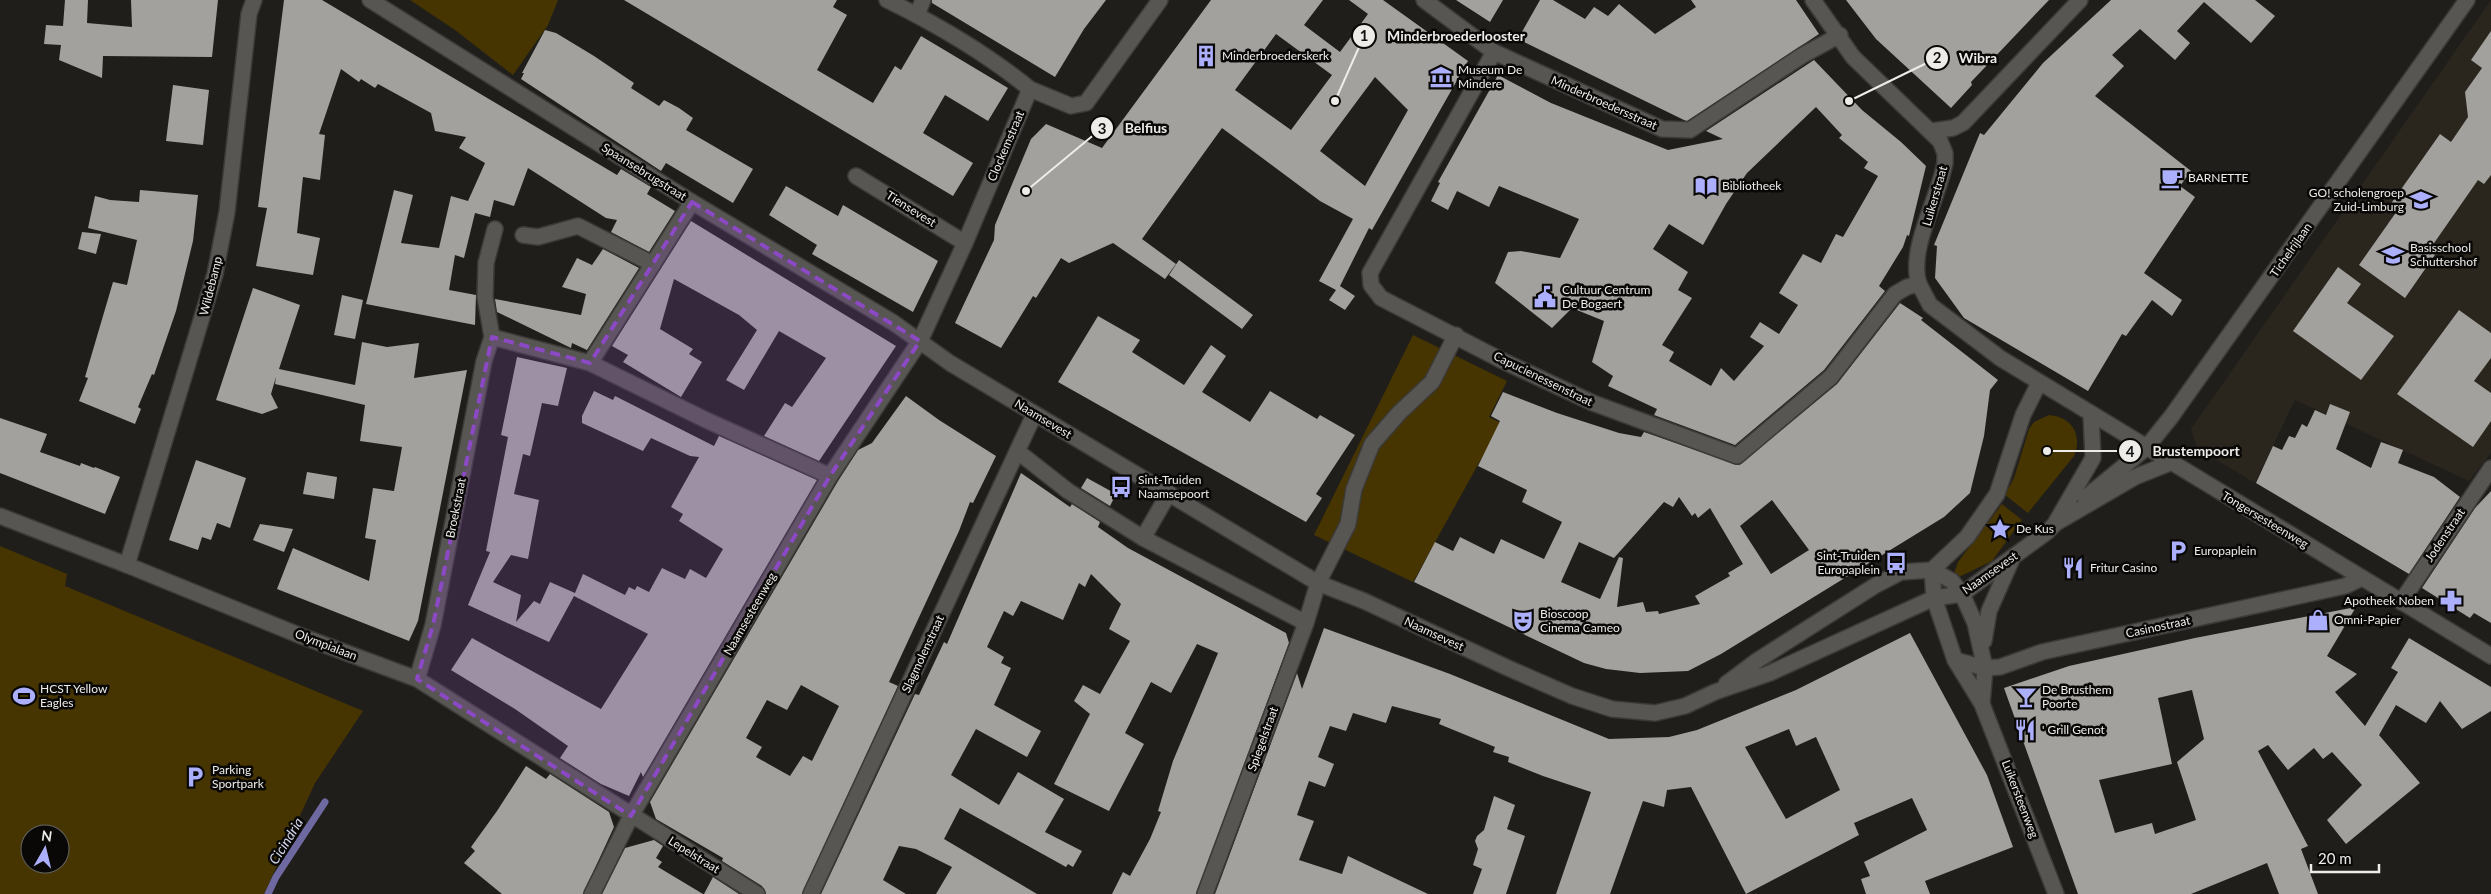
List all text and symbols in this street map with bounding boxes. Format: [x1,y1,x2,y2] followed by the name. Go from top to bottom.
[1352,21,1535,50] callout: Minderbroederlooster
[1360,26,1368,44] text: 1
[1387,27,1526,44] text: Minderbroederlooster
[1193,43,1219,69] building icon: Minderbroederskerk
[1924,43,2008,72] callout: Wibra
[1222,48,1330,63] place label: Minderbroederskerk
[1933,48,1942,66] text: 2
[1959,49,1997,66] text: Wibra
[1458,62,1522,91] place label: Museum De Mindere
[1428,64,1454,90] museum icon: Museum De Mindere
[1549,72,1660,133] street label: Minderbroedersstraat
[984,108,1027,183] street label: Clockemstraat
[1089,114,1177,143] callout: Belfius
[1098,119,1106,137] text: 3
[1125,119,1167,136] text: Belfius
[599,139,690,204] street label: Spaansebrugstraat
[1919,163,1950,228] street label: Luikerstraat
[2159,165,2185,191] cafe icon: BARNETTE
[2188,170,2249,185] place label: BARNETTE
[1693,173,1719,199] library icon: Bibliotheek
[1722,178,1782,193] place label: Bibliotheek
[2309,185,2404,214] place label: GO! scholengroep Zuid-Limburg
[883,187,940,230] street label: Tiensevest
[2408,187,2434,213] school or university icon: GO! scholengroep Zuid-Limburg
[2266,220,2315,280] street label: Tichelrijlaan
[2410,240,2478,269] place label: Basisschool Schuttershof
[2380,242,2406,268] school or university icon: Basisschool Schuttershof
[196,254,225,317] street label: Wildebamp
[1562,282,1651,311] place label: Cultuur Centrum De Bogaert
[1532,284,1558,310] public building icon: Cultuur Centrum De Bogaert
[1491,348,1596,409] street label: Capucienessenstraat
[1012,396,1075,442] street label: Naamsevest
[2117,437,2250,466] callout: Brustempoort
[2126,442,2135,460] text: 4
[2152,442,2240,459] text: Brustempoort
[1138,472,1210,501] place label: Sint-Truiden Naamsepoort
[1108,474,1134,500] bus stop icon: Sint-Truiden Naamsepoort
[442,476,469,539] street label: Broekstraat
[2219,488,2311,551] street label: Tongersesteenweg
[2421,505,2468,564] street label: Jodenstraat
[1987,516,2013,542] place icon: De Kus
[2016,521,2054,536] place label: De Kus
[2165,538,2191,564] parking icon: Europaplein
[2194,543,2256,558] place label: Europaplein
[1817,548,1880,577] place label: Sint-Truiden Europaplein
[1959,548,2021,597] street label: Naamsevest
[1883,550,1909,576] bus stop icon: Sint-Truiden Europaplein
[2060,555,2086,581] restaurant icon: Fritur Casino
[2090,560,2157,575] place label: Fritur Casino
[720,570,779,658] street label: Naamsesteenweg
[2438,588,2464,614] pharmacy icon: Apotheek Noben
[2344,593,2434,608] place label: Apotheek Noben
[1540,606,1620,635] place label: Bioscoop Cinema Cameo
[2305,607,2331,633] shop icon: Omni-Papier
[1510,608,1536,634] theatre icon: Bioscoop Cinema Cameo
[898,612,947,695] street label: Slagmolenstraat
[2124,612,2192,641] street label: Casinostraat
[2334,612,2401,627] place label: Omni-Papier
[1402,613,1467,654] street label: Naamsevest
[293,626,359,663] street label: Olympialaan
[40,681,108,710] place label: HCST Yellow Eagles
[2042,682,2112,711] place label: De Brusthem Poorte
[11,683,37,709] sports icon: HCST Yellow Eagles
[2013,684,2039,710] bar icon: De Brusthem Poorte
[1244,704,1281,773] street label: Spiegelstraat
[2012,717,2038,743] restaurant icon: ' Grill Genot
[2042,722,2106,737] place label: ' Grill Genot
[1999,758,2042,840] street label: Luikersteenweg
[212,762,265,791] place label: Parking Sportpark
[182,764,208,790] parking icon: Parking Sportpark
[265,814,306,867] water label: Cicindria
[20,824,70,874] north arrow
[40,826,53,845] text: N
[666,833,723,877] street label: Lepelstraat
[2311,842,2378,874] scale bar
[2318,849,2352,867] text: 20 m

